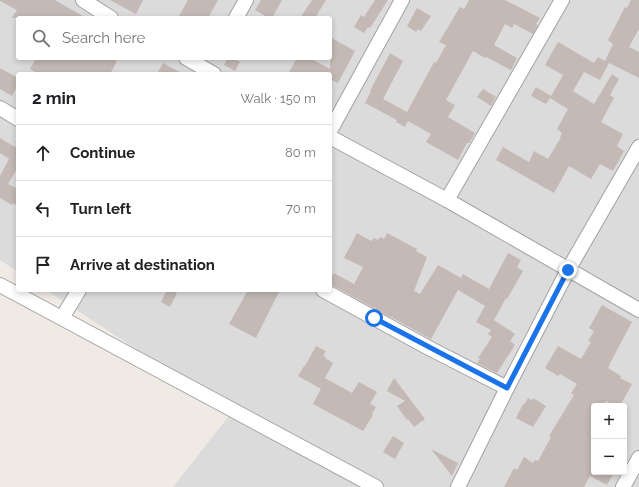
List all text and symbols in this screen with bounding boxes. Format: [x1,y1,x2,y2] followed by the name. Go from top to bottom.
[16,16,332,60] search box
[30,27,52,49] icon: search
[62,29,145,47] text: Search here
[32,88,76,108] text: 2 min
[241,91,316,106] text: Walk · 150 m
[32,142,54,164] icon: ahead
[70,144,135,162] text: Continue
[285,145,316,160] text: 80 m
[32,198,54,220] icon: left
[70,200,131,218] text: Turn left
[286,201,316,216] text: 70 m
[32,254,54,276] icon: arrive
[70,256,215,274] text: Arrive at destination
[559,261,577,279] route end
[365,309,383,327] route start
[591,403,627,475] map controls
[591,403,627,439] button: +
[591,439,627,475] button: −

